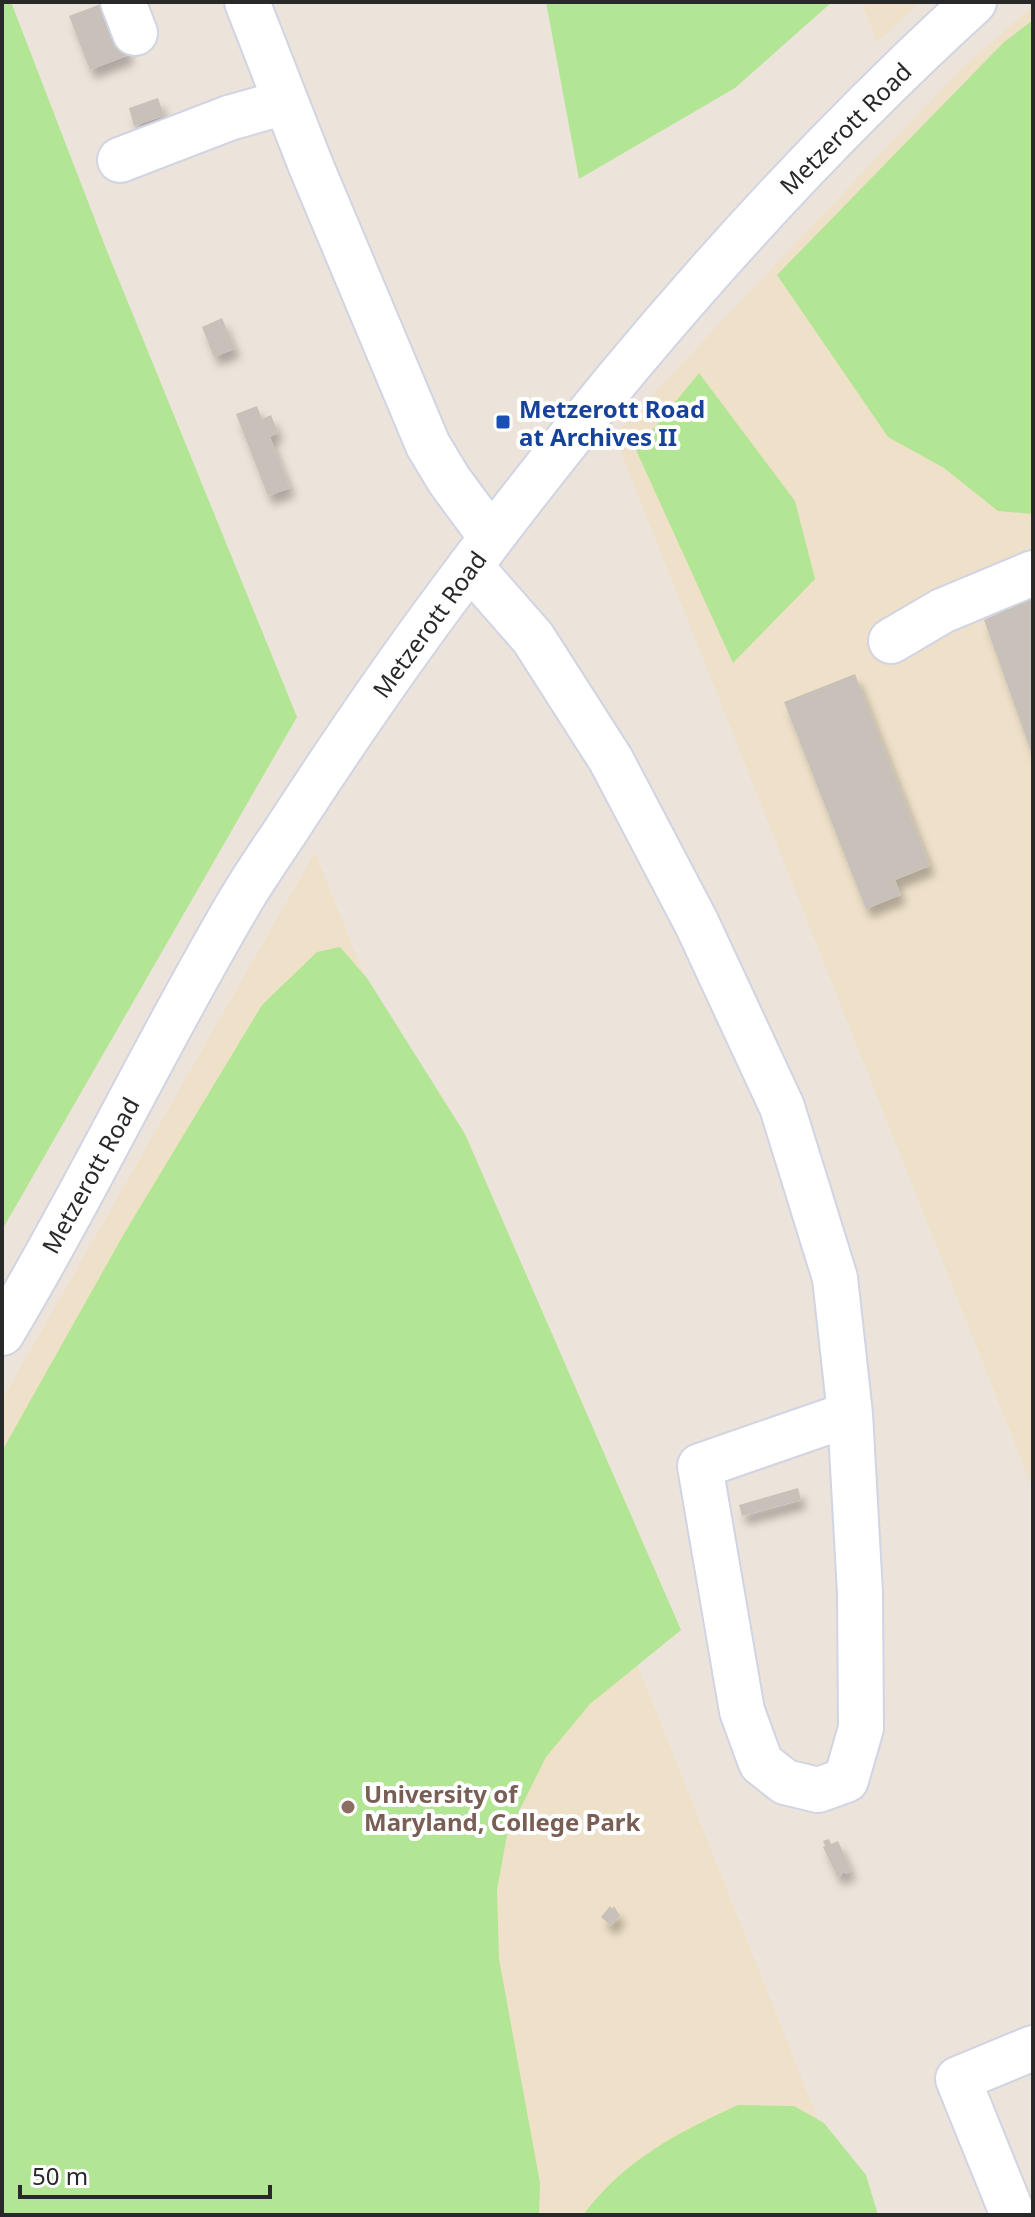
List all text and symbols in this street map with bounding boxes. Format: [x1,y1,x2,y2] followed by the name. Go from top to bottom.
[772,55,918,201] street label: Metzerott Road
[519,392,705,453] place label: Metzerott Road at Archives II
[494,413,512,431] marker: Metzerott Road at Archives II
[365,544,493,704] street label: Metzerott Road
[33,1091,147,1259] street label: Metzerott Road
[364,1777,641,1838] place label: University of Maryland, College Park
[339,1798,357,1816] marker: University of Maryland, College Park
[20,2149,270,2199] scale bar
[32,2159,88,2192] text: 50 m

